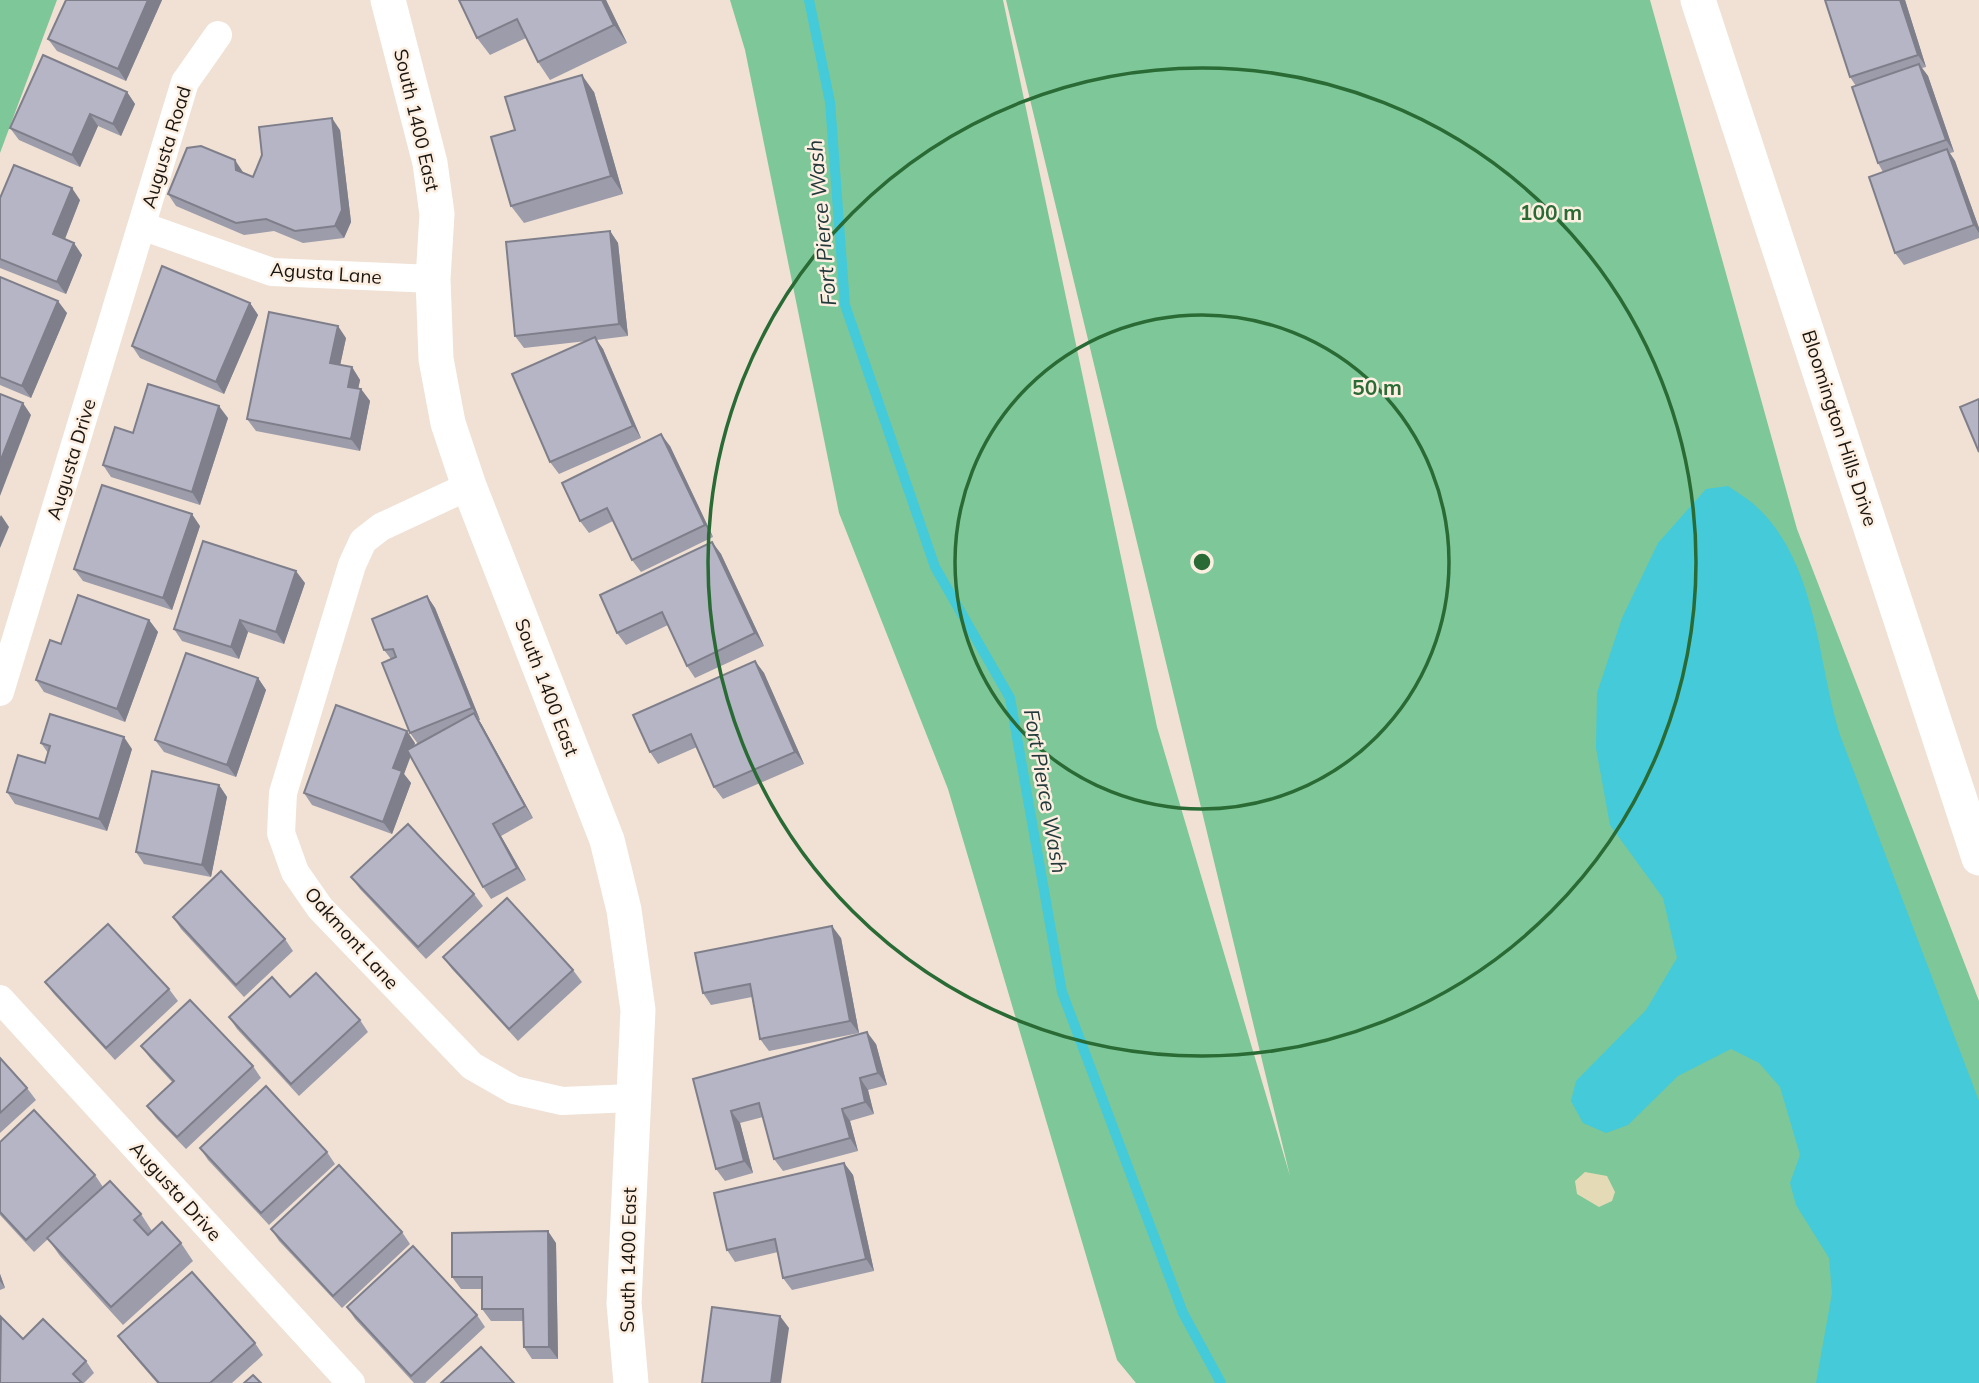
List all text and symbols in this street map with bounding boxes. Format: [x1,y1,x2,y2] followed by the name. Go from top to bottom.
[389,46,445,194] street label: South 1400 East
[136,83,196,211] street label: Augusta Road
[801,139,841,307] water label: Fort Pierce Wash
[1520,199,1582,225] text: 100 m
[269,257,383,289] street label: Agusta Lane
[1797,327,1883,529] street label: Bloomington Hills Drive
[1352,374,1402,400] text: 50 m
[41,395,101,523] street label: Augusta Drive
[1190,550,1214,574] centre of rings
[510,615,584,759] street label: South 1400 East
[1019,707,1073,875] water label: Fort Pierce Wash
[300,882,404,994] street label: Oakmont Lane
[125,1136,227,1246] street label: Augusta Drive
[615,1187,641,1333] street label: South 1400 East

